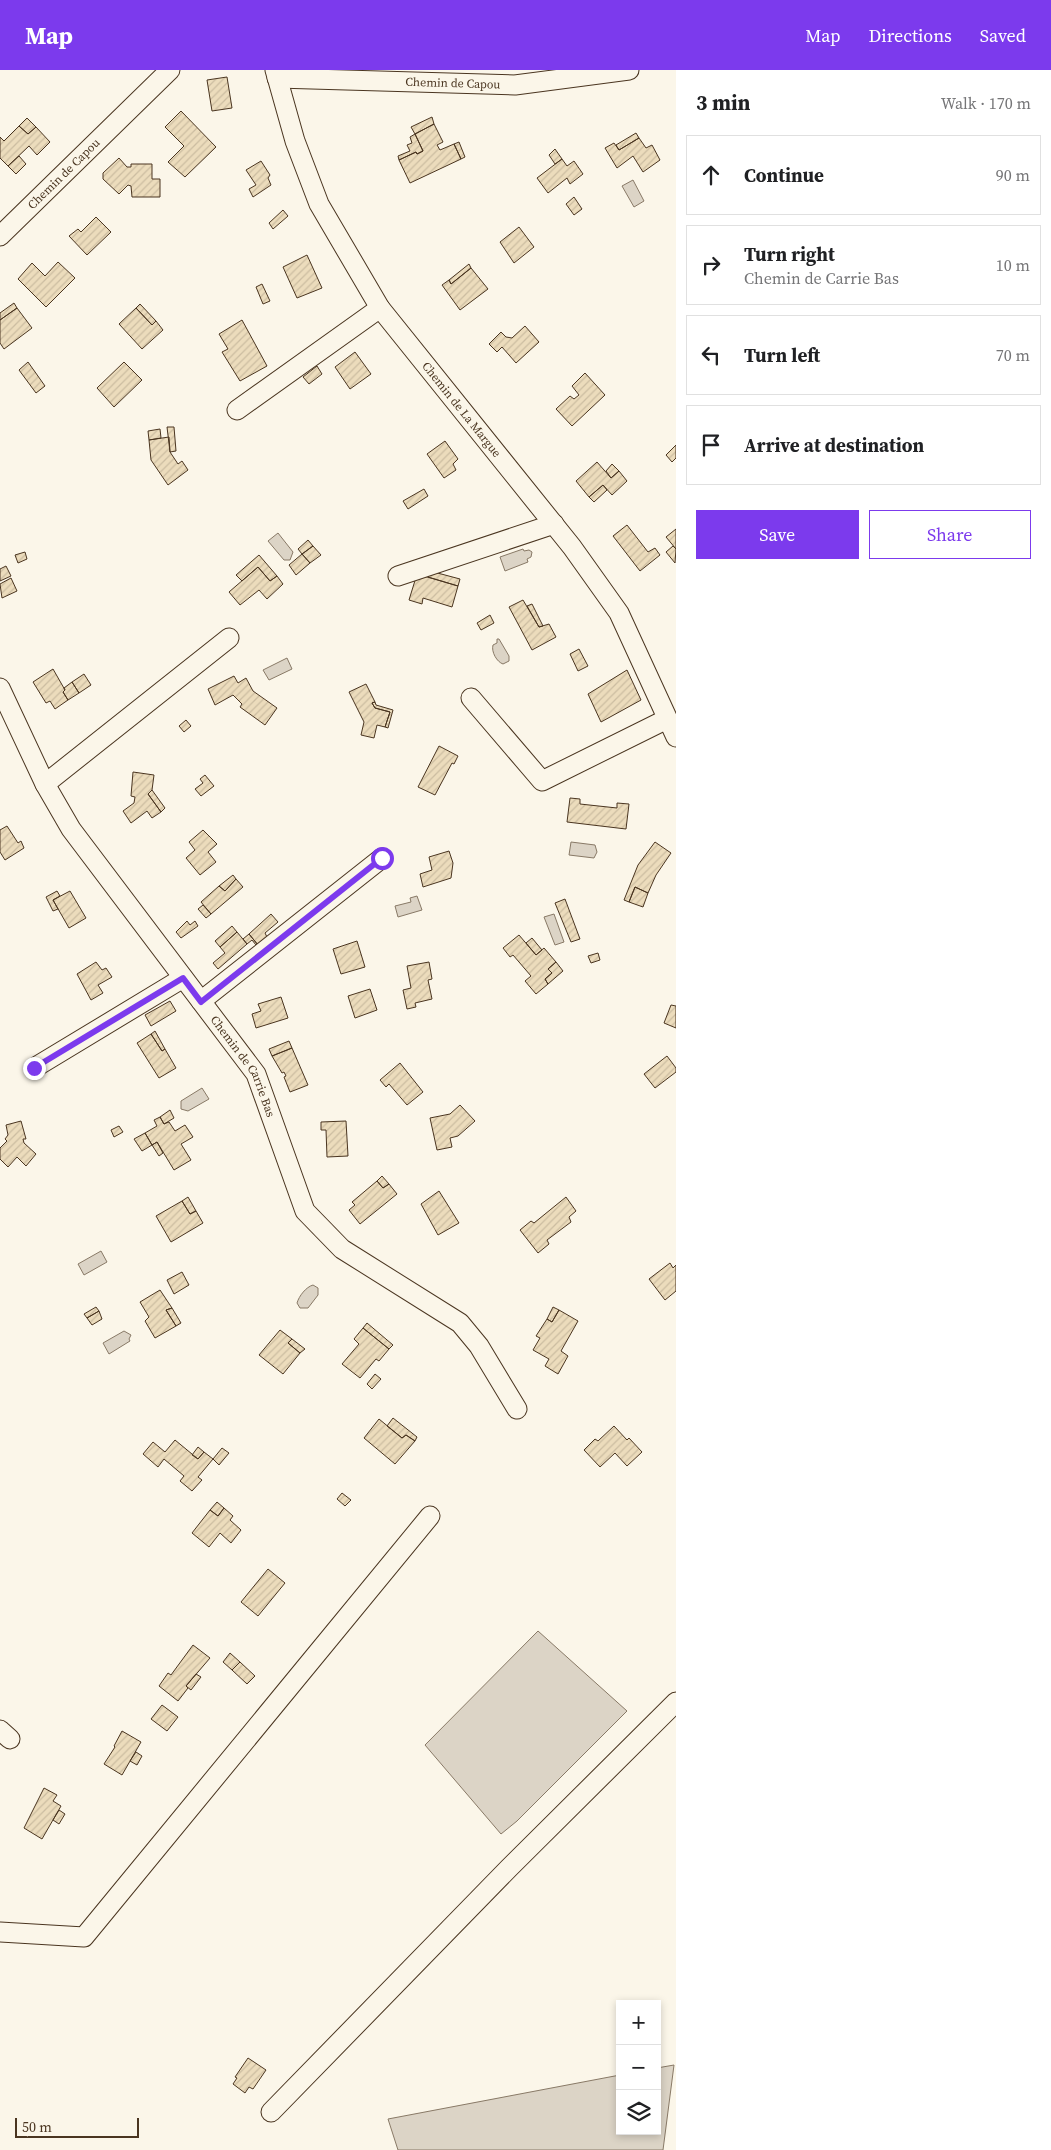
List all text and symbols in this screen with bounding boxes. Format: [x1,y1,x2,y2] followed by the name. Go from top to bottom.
[25,19,73,52] text: Map
[805,23,841,48] text: Map
[869,23,952,48] text: Directions
[980,23,1026,48] text: Saved
[405,74,501,93] street label: Chemin de Capou
[696,88,751,117] text: 3 min
[941,92,1031,114] text: Walk · 170 m
[24,135,103,213] street label: Chemin de Capou
[697,161,725,189] icon: ahead
[744,162,824,188] text: Continue
[996,164,1030,186] text: 90 m
[744,241,835,267] text: Turn right
[697,251,725,279] icon: right
[996,254,1030,276] text: 10 m
[744,267,899,289] text: Chemin de Carrie Bas
[697,341,725,369] icon: left
[744,342,820,368] text: Turn left
[996,344,1030,366] text: 70 m
[418,359,505,461] street label: Chemin de La Margue
[697,431,725,459] icon: arrive
[744,432,924,458] text: Arrive at destination
[696,510,859,559] button: Save
[869,510,1031,559] button: Share
[371,847,394,870] route start
[207,1012,279,1119] street label: Chemin de Carrie Bas
[23,1057,46,1080] route end
[616,2000,661,2135] map controls
[616,2000,661,2045] button: +
[616,2045,661,2090] button: −
[616,2090,661,2135] button: layers
[15,2115,139,2138] scale bar
[22,2117,52,2137] text: 50 m

